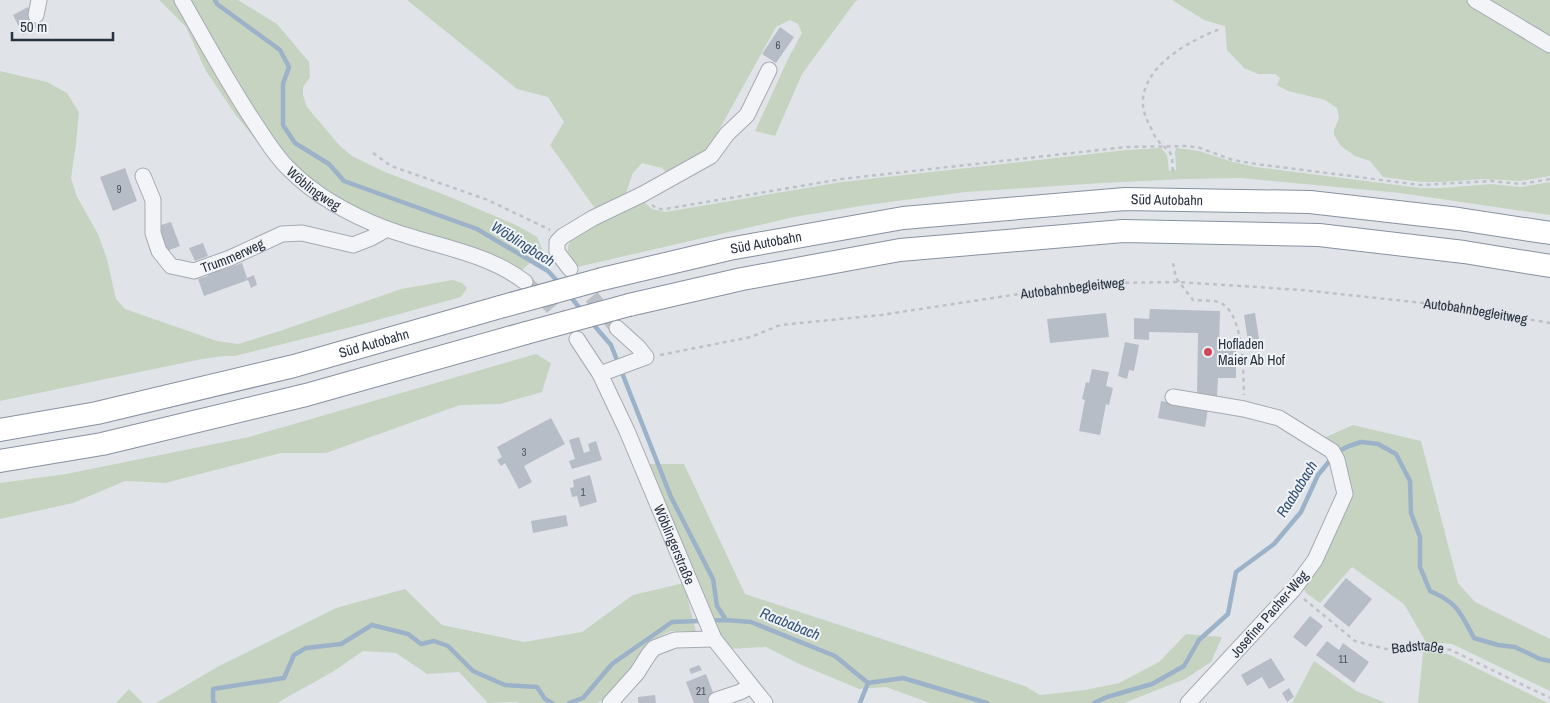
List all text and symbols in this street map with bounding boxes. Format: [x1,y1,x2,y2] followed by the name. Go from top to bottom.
[12,10,114,42] scale bar
[20,16,47,37] text: 50 m
[775,38,781,52] house number: 6
[283,163,344,215] street label: Wöblingweg
[116,182,122,196] house number: 9
[1131,190,1203,209] street label: Süd Autobahn
[487,216,559,272] water label: Wöblingbach
[729,227,803,258] street label: Süd Autobahn
[198,234,268,277] street label: Trummerweg
[1018,274,1125,303] street label: Autobahnbegleitweg
[1422,294,1529,328] street label: Autobahnbegleitweg
[337,325,411,362] street label: Süd Autobahn
[1218,335,1286,369] place label: Hofladen Maier Ab Hof
[1202,346,1214,358] marker: Hofladen Maier Ab Hof
[521,445,527,459] house number: 3
[1271,456,1322,521] water label: Raababach
[580,485,586,499] house number: 1
[650,502,699,587] street label: Wöblingerstraße
[1226,566,1312,661] street label: Josefine Pacher-Weg
[757,602,823,645] water label: Raababach
[1390,636,1445,658] street label: Badstraße
[1338,652,1348,666] house number: 11
[696,684,706,698] house number: 21

